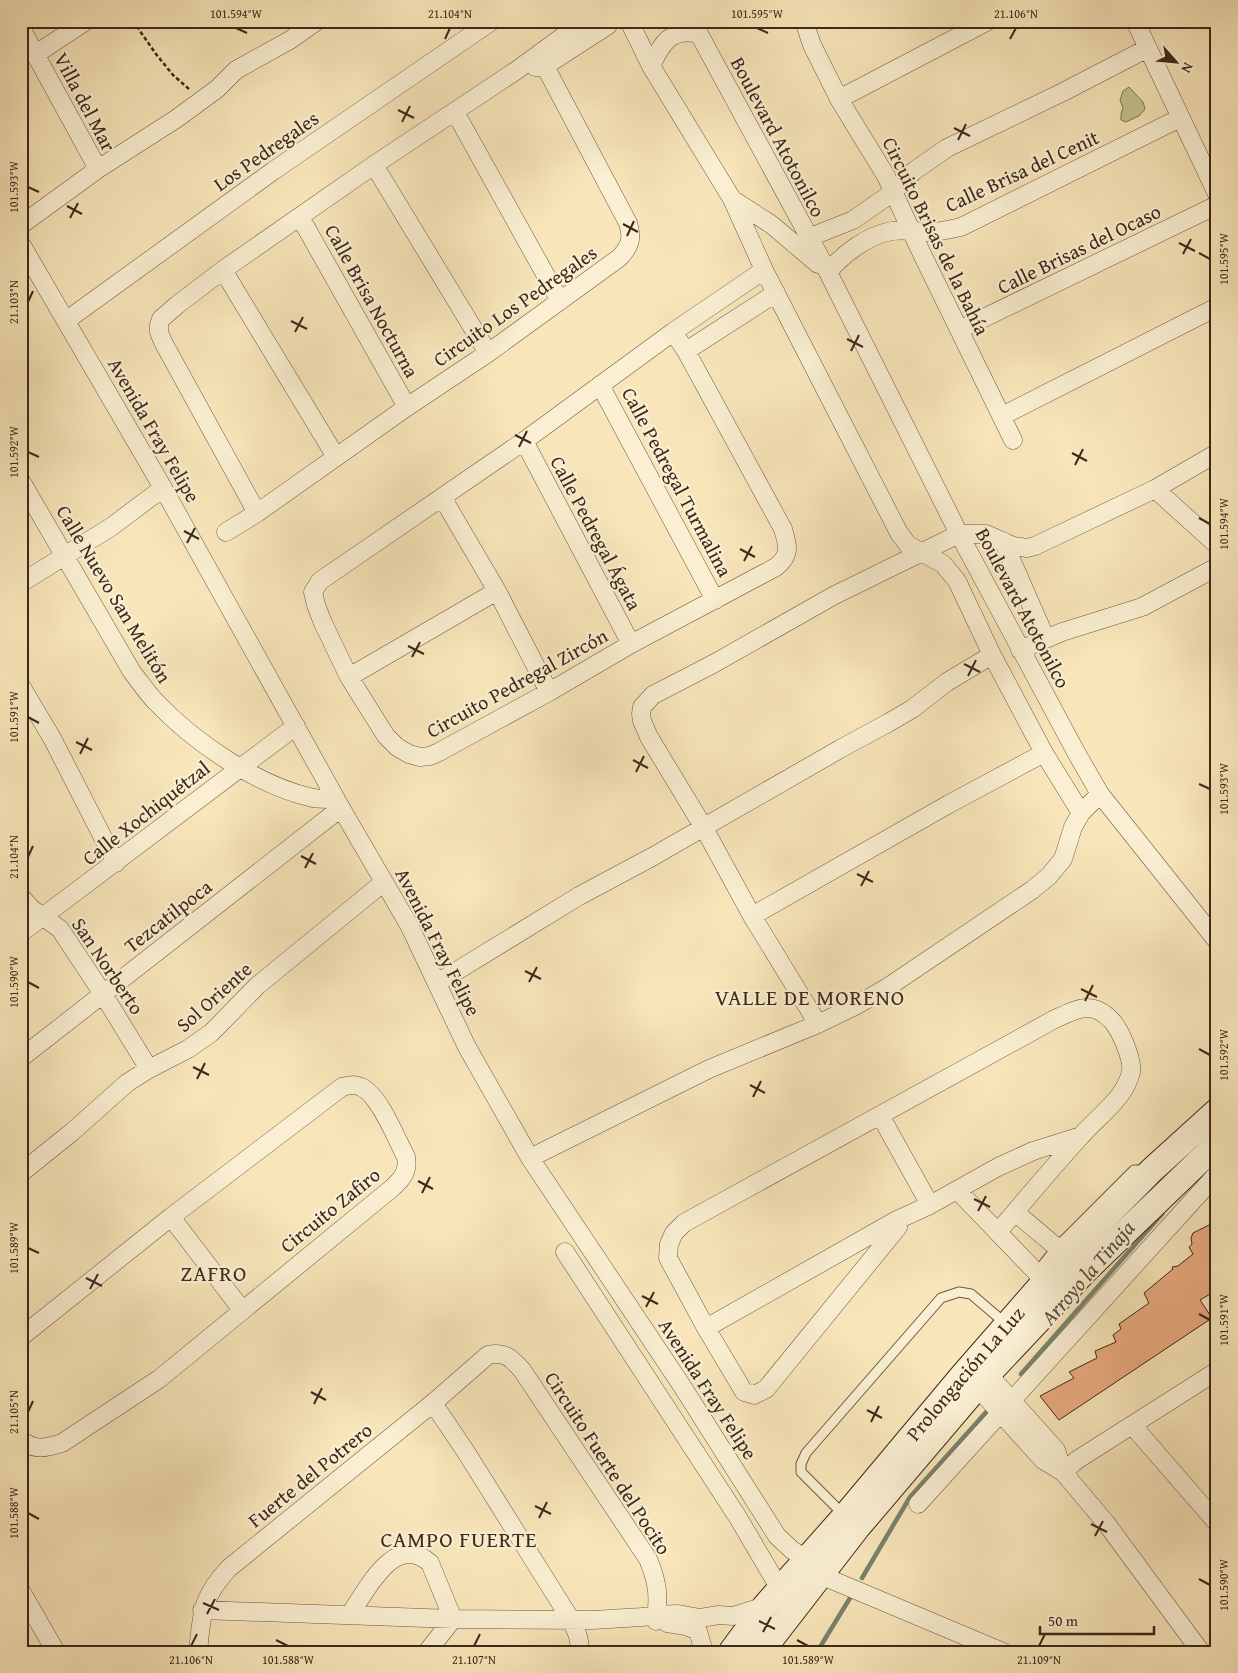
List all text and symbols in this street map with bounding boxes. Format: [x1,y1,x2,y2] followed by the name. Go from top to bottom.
[210,5,263,22] text: 101.594°W
[428,5,472,22] text: 21.104°N
[731,5,784,22] text: 101.595°W
[994,5,1038,22] text: 21.106°N
[1150,38,1200,88] north arrow
[47,47,124,156] street label: Villa del Mar
[724,52,833,222] street label: Boulevard Atotonilco
[1176,59,1199,77] text: N
[207,103,324,198] street label: Los Pedregales
[940,122,1103,219] street label: Calle Brisa del Cenit
[876,132,997,340] street label: Circuito Brisas de la Bahía
[5,160,22,213] text: 101.593°W
[992,196,1166,301] street label: Calle Brisas del Ocaso
[318,219,427,383] street label: Calle Brisa Nocturna
[1215,232,1232,285] text: 101.595°W
[427,238,603,373] street label: Circuito Los Pedregales
[5,280,22,324] text: 21.103°N
[101,352,208,507] street label: Avenida Fray Felipe
[615,382,740,582] street label: Calle Pedregal Turmalina
[5,425,22,478] text: 101.592°W
[544,450,650,616] street label: Calle Pedregal Ágata
[1215,497,1232,550] text: 101.594°W
[50,499,179,688] street label: Calle Nuevo San Melitón
[969,523,1078,693] street label: Boulevard Atotonilco
[421,621,613,745] street label: Circuito Pedregal Zircón
[5,690,22,743] text: 101.591°W
[76,753,216,872] street label: Calle Xochiquétzal
[1215,762,1232,815] text: 101.593°W
[5,835,22,879] text: 21.104°N
[389,863,488,1021] street label: Avenida Fray Felipe
[118,872,218,959] street label: Tezcatilpoca
[65,911,152,1020] street label: San Norberto
[5,955,22,1008] text: 101.590°W
[169,955,258,1039] street label: Sol Oriente
[715,981,905,1013] district label: VALLE DE MORENO
[1215,1028,1232,1081] text: 101.592°W
[273,1160,386,1259] street label: Circuito Zafiro
[1033,1213,1142,1333] water label: Arroyo la Tinaja
[5,1221,22,1274] text: 101.589°W
[181,1257,247,1289] district label: ZAFRO
[1215,1293,1232,1346] text: 101.591°W
[899,1300,1031,1447] street label: Prolongación La Luz
[652,1313,765,1465] street label: Avenida Fray Felipe
[538,1365,679,1560] street label: Circuito Fuerte del Pocito
[5,1390,22,1434] text: 21.105°N
[241,1415,378,1534] street label: Fuerte del Potrero
[5,1486,22,1539] text: 101.588°W
[381,1523,537,1555] district label: CAMPO FUERTE
[1215,1558,1232,1611] text: 101.590°W
[1040,1603,1154,1635] scale bar
[1048,1610,1079,1631] text: 50 m
[169,1651,213,1668] text: 21.106°N
[262,1651,315,1668] text: 101.588°W
[452,1651,496,1668] text: 21.107°N
[782,1651,835,1668] text: 101.589°W
[1017,1651,1061,1668] text: 21.109°N

